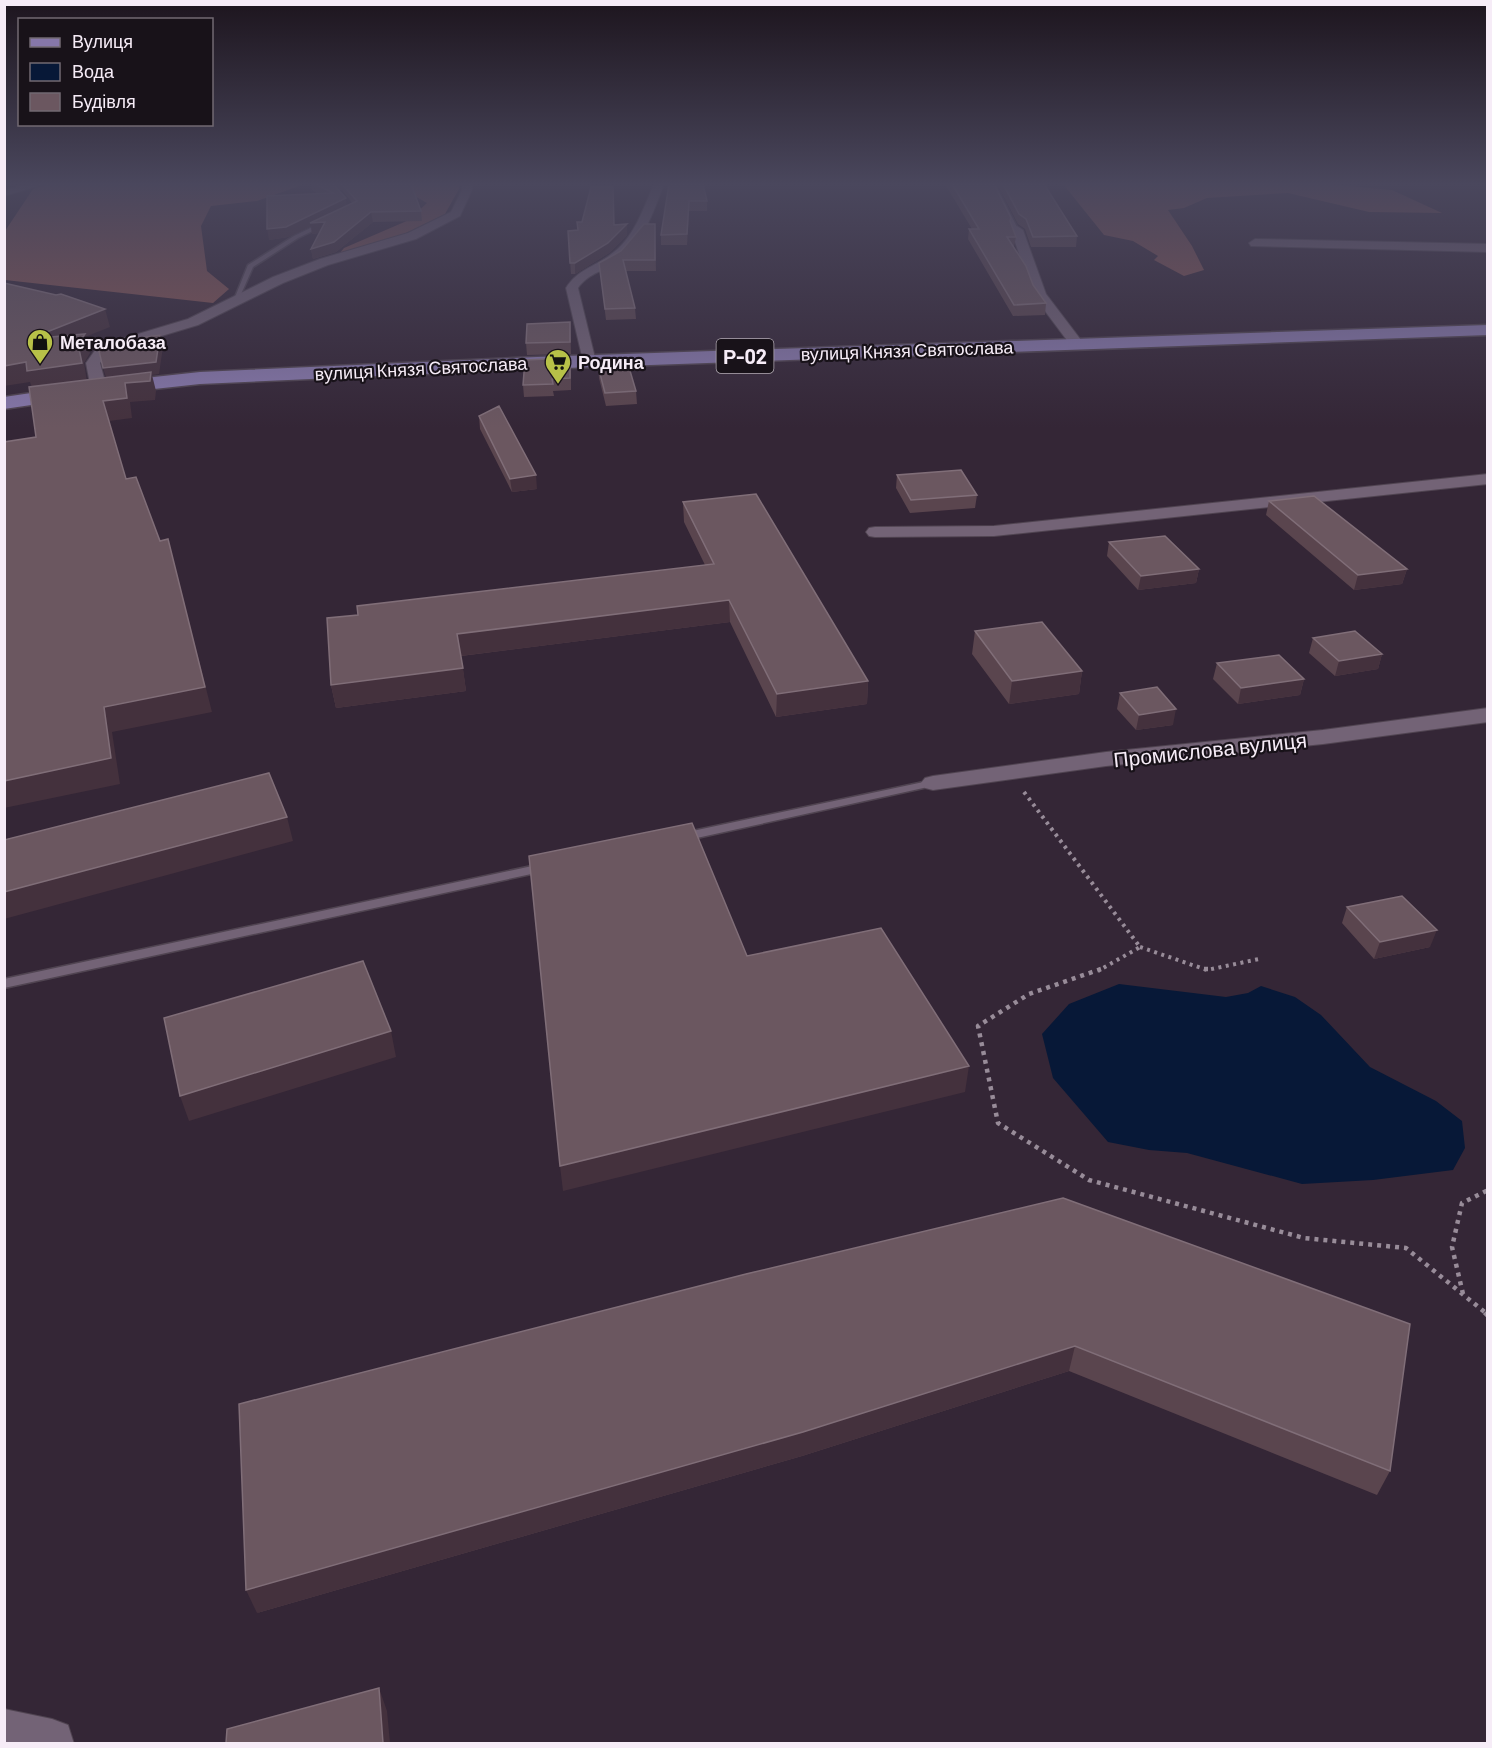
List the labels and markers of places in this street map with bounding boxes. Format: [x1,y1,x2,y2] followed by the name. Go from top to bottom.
[25,327,55,365] shop icon: Металобаза
[60,331,167,353] place label: Металобаза
[543,347,573,385] supermarket icon: Родина
[578,351,645,373] place label: Родина

